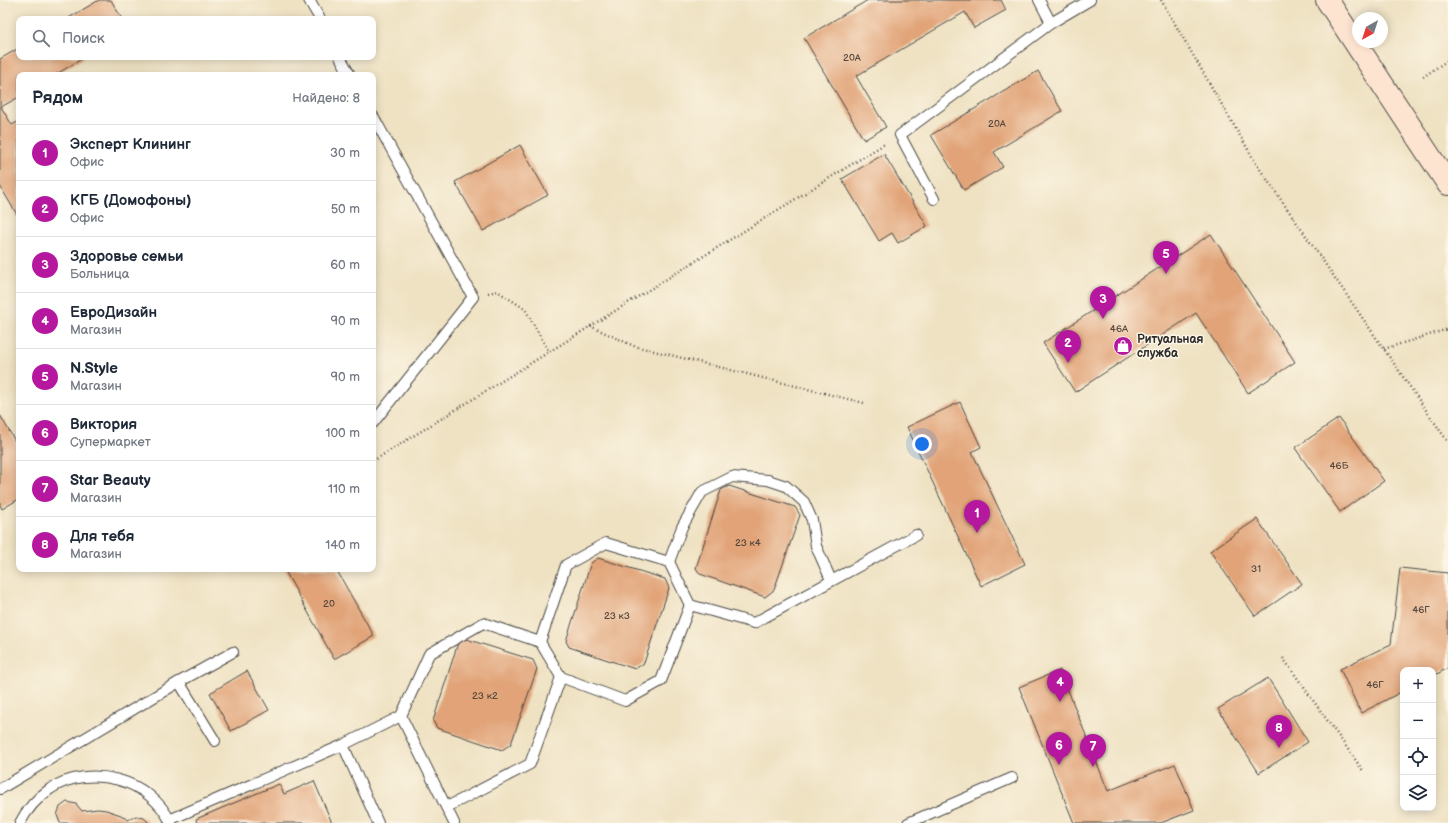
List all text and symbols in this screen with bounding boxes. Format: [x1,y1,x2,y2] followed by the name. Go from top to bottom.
[1352,12,1388,48] north arrow
[16,16,376,60] search box
[30,27,52,49] icon: search
[62,29,105,48] text: Поиск
[843,52,862,64] house number: 20А
[32,88,83,108] text: Рядом
[292,90,360,106] text: Найдено: 8
[988,118,1007,130] house number: 20А
[70,135,191,154] text: Эксперт Клининг
[42,145,48,161] text: 1
[330,145,360,161] text: 30 m
[70,154,104,170] text: Офис
[70,191,191,210] text: КГБ (Домофоны)
[41,201,49,217] text: 2
[331,201,360,217] text: 50 m
[70,210,104,226] text: Офис
[1153,241,1179,274] pin: 5
[70,247,184,266] text: Здоровье семьи
[41,257,49,273] text: 3
[330,257,360,273] text: 60 m
[70,266,129,282] text: Больница
[1090,286,1116,319] pin: 3
[70,303,157,322] text: ЕвроДизайн
[41,313,49,329] text: 4
[331,313,360,329] text: 90 m
[70,322,122,338] text: Магазин
[1110,323,1129,335] house number: 46А
[1055,330,1081,363] pin: 2
[1137,332,1203,361] place label: Ритуальная служба
[1112,335,1134,357] shop icon: Ритуальная служба
[70,359,118,378] text: N.Style
[41,369,49,385] text: 5
[331,369,360,385] text: 90 m
[70,378,122,394] text: Магазин
[70,415,137,434] text: Виктория
[41,425,49,441] text: 6
[325,425,360,441] text: 100 m
[70,434,151,450] text: Супермаркет
[912,434,932,454] your location
[1329,460,1349,472] house number: 46Б
[70,471,151,490] text: Star Beauty
[41,481,49,497] text: 7
[328,481,360,497] text: 110 m
[70,490,122,506] text: Магазин
[964,500,990,533] pin: 1
[70,527,135,546] text: Для тебя
[41,537,49,553] text: 8
[325,537,360,553] text: 140 m
[735,537,761,549] house number: 23 к4
[70,546,122,562] text: Магазин
[1251,563,1261,575] house number: 31
[323,598,335,610] house number: 20
[1412,604,1430,616] house number: 46Г
[604,610,630,622] house number: 23 к3
[1400,667,1436,811] map controls
[1400,667,1436,703] button: +
[1047,669,1073,702] pin: 4
[1366,679,1384,691] house number: 46Г
[472,690,498,702] house number: 23 к2
[1400,703,1436,739] button: −
[1266,715,1292,748] pin: 8
[1046,732,1072,765] pin: 6
[1080,734,1106,767] pin: 7
[1400,739,1436,775] button: locate
[1400,775,1436,811] button: layers

